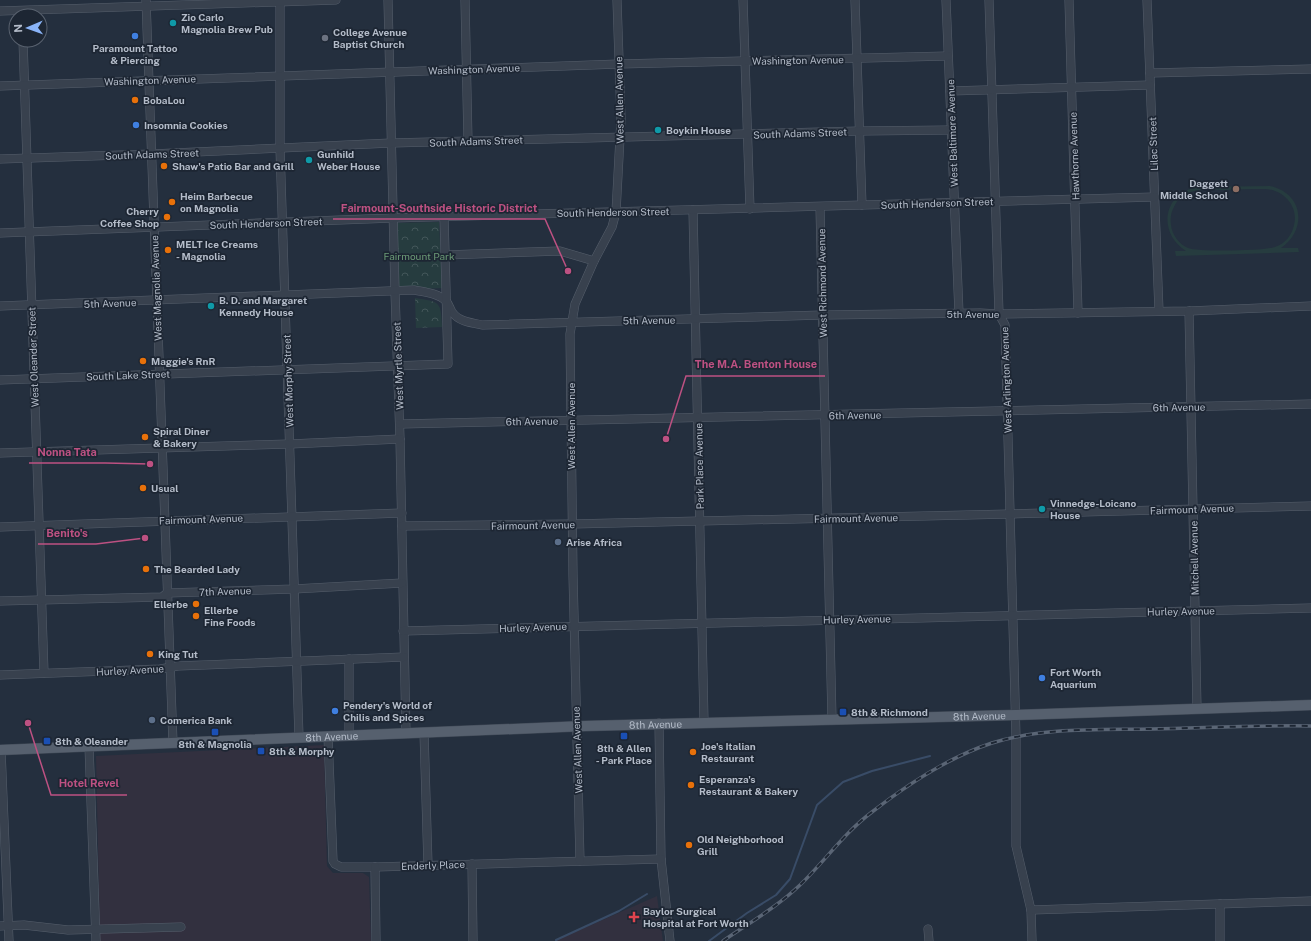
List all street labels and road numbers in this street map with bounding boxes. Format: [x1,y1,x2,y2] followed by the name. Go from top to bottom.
[752,53,844,67] street label: Washington Avenue
[612,56,626,144] street label: West Allen Avenue
[428,61,520,77] street label: Washington Avenue
[104,72,196,88] street label: Washington Avenue
[944,79,960,187] street label: West Baltimore Avenue
[1066,111,1082,200] street label: Hawthorne Avenue
[1146,117,1160,171] street label: Lilac Street
[753,125,847,141] street label: South Adams Street
[429,133,523,149] street label: South Adams Street
[105,146,199,162] street label: South Adams Street
[880,195,994,211] street label: South Henderson Street
[556,205,670,219] street label: South Henderson Street
[209,215,323,231] street label: South Henderson Street
[815,228,829,338] street label: West Richmond Avenue
[148,235,164,341] street label: West Magnolia Avenue
[83,296,137,310] street label: 5th Avenue
[25,307,41,407] street label: West Oleander Street
[947,308,1000,320] street label: 5th Avenue
[622,314,676,326] street label: 5th Avenue
[390,322,406,410] street label: West Myrtle Street
[998,326,1014,433] street label: West Arlington Avenue
[280,334,296,428] street label: West Morphy Street
[86,368,170,382] street label: South Lake Street
[565,382,577,469] street label: West Allen Avenue
[1153,401,1206,413] street label: 6th Avenue
[829,409,882,421] street label: 6th Avenue
[506,415,559,427] street label: 6th Avenue
[692,422,706,509] street label: Park Place Avenue
[1150,502,1235,516] street label: Fairmount Avenue
[814,511,899,525] street label: Fairmount Avenue
[159,512,244,526] street label: Fairmount Avenue
[491,518,576,532] street label: Fairmount Avenue
[1187,520,1201,595] street label: Mitchell Avenue
[199,584,252,598] street label: 7th Avenue
[1147,604,1215,618] street label: Hurley Avenue
[823,612,891,626] street label: Hurley Avenue
[499,620,567,634] street label: Hurley Avenue
[96,662,165,678] street label: Hurley Avenue
[569,706,585,794] street label: West Allen Avenue
[953,709,1006,723] street label: 8th Avenue
[629,718,682,731] street label: 8th Avenue
[305,729,359,743] street label: 8th Avenue
[401,858,465,872] street label: Enderly Place

